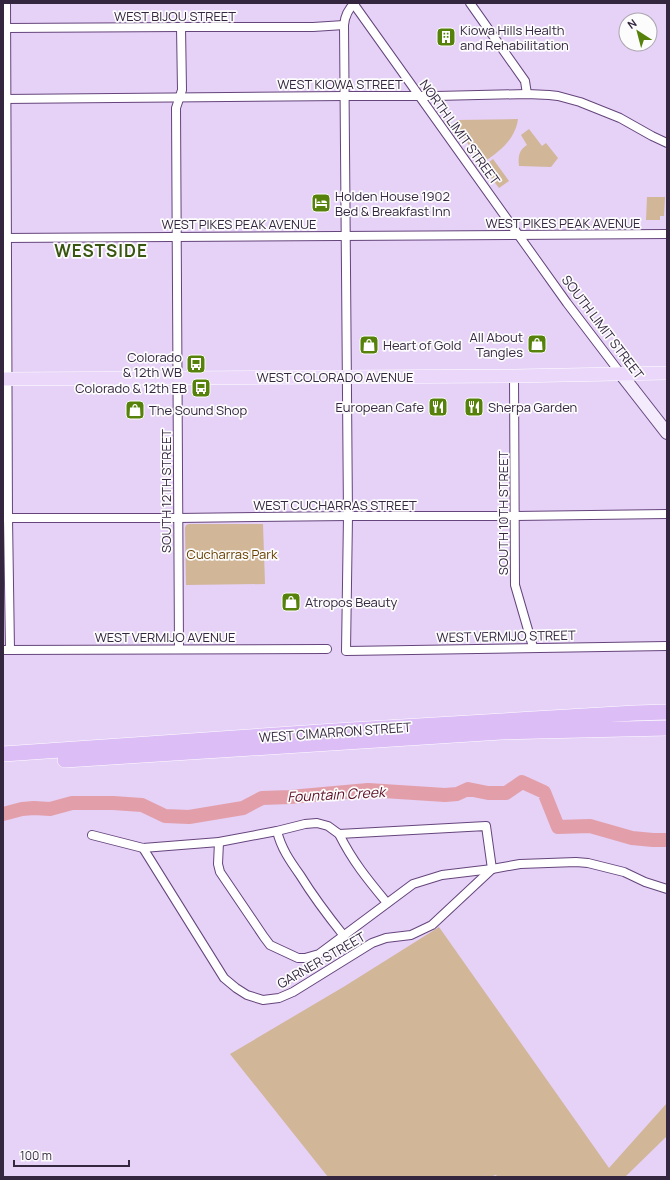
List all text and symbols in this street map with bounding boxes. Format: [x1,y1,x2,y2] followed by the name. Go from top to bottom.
[114,7,236,25] street label: WEST BIJOU STREET
[618,12,658,52] north arrow
[624,15,640,32] text: N
[460,21,569,54] place label: Kiowa Hills Health and Rehabilitation
[435,26,457,48] building icon: Kiowa Hills Health and Rehabilitation
[277,75,403,93] street label: WEST KIOWA STREET
[416,76,504,188] street label: NORTH LIMIT STREET
[335,187,450,220] place label: Holden House 1902 Bed & Breakfast Inn
[310,192,332,214] hotel icon: Holden House 1902 Bed & Breakfast Inn
[485,214,641,232] street label: WEST PIKES PEAK AVENUE
[161,215,317,233] street label: WEST PIKES PEAK AVENUE
[54,239,148,262] district label: WESTSIDE
[558,271,648,383] street label: SOUTH LIMIT STREET
[470,328,523,361] place label: All About Tangles
[526,333,548,355] shop icon: All About Tangles
[358,334,380,356] shop icon: Heart of Gold
[383,336,462,354] place label: Heart of Gold
[123,348,182,381] place label: Colorado & 12th WB
[185,353,207,375] bus stop icon: Colorado & 12th WB
[257,368,413,386] street label: WEST COLORADO AVENUE
[190,377,212,399] bus stop icon: Colorado & 12th EB
[75,379,187,397] place label: Colorado & 12th EB
[427,396,449,418] restaurant icon: European Cafe
[463,396,485,418] restaurant icon: Sherpa Garden
[335,398,424,416] place label: European Cafe
[488,398,577,416] place label: Sherpa Garden
[124,399,146,421] shop icon: The Sound Shop
[149,401,248,419] place label: The Sound Shop
[157,429,175,553] street label: SOUTH 12TH STREET
[494,450,512,575] street label: SOUTH 10TH STREET
[253,496,417,514] street label: WEST CUCHARRAS STREET
[187,545,278,563] park label: Cucharras Park
[280,591,302,613] shop icon: Atropos Beauty
[305,593,398,611] place label: Atropos Beauty
[436,626,576,646] street label: WEST VERMIJO STREET
[95,628,235,646] street label: WEST VERMIJO AVENUE
[258,718,412,746] street label: WEST CIMARRON STREET
[287,782,387,806] water label: Fountain Creek
[274,927,369,993] street label: GARNER STREET
[14,1142,129,1168] scale bar
[20,1147,52,1164] text: 100 m

